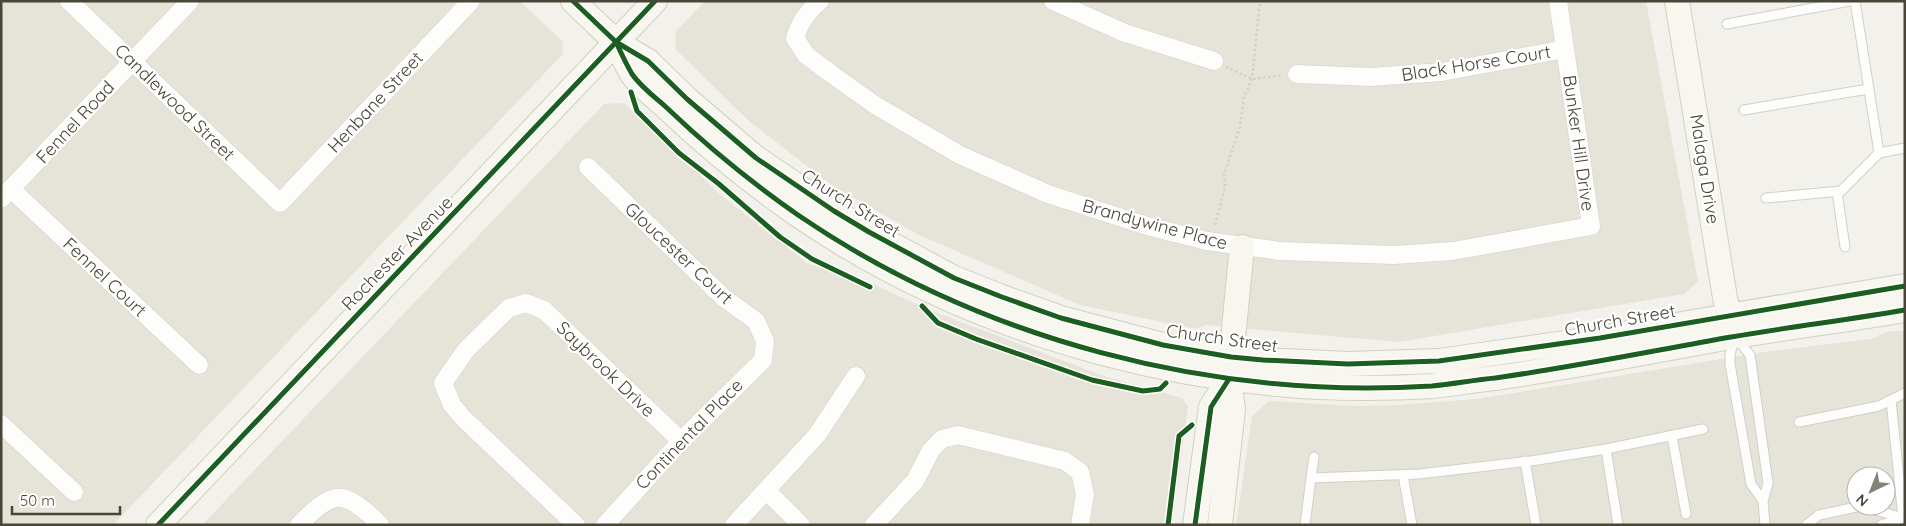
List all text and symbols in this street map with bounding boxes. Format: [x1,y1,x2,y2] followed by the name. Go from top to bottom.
[110,39,240,165] street label: Candlewood Street
[1400,40,1552,86] street label: Black Horse Court
[322,47,428,157] street label: Henbane Street
[1558,74,1600,212] street label: Bunker Hill Drive
[31,76,119,168] street label: Fennel Road
[1685,112,1725,226] street label: Malaga Drive
[797,163,905,243] street label: Church Street
[336,191,458,315] street label: Rochester Avenue
[1080,194,1230,254] street label: Brandywine Place
[620,197,738,309] street label: Gloucester Court
[58,232,152,322] street label: Fennel Court
[1563,299,1677,341] street label: Church Street
[552,316,660,422] street label: Saybrook Drive
[1165,319,1279,357] street label: Church Street
[630,374,748,494] street label: Continental Place
[1846,466,1896,516] north arrow
[12,484,120,516] scale bar
[1852,490,1872,511] text: N
[20,491,55,510] text: 50 m

